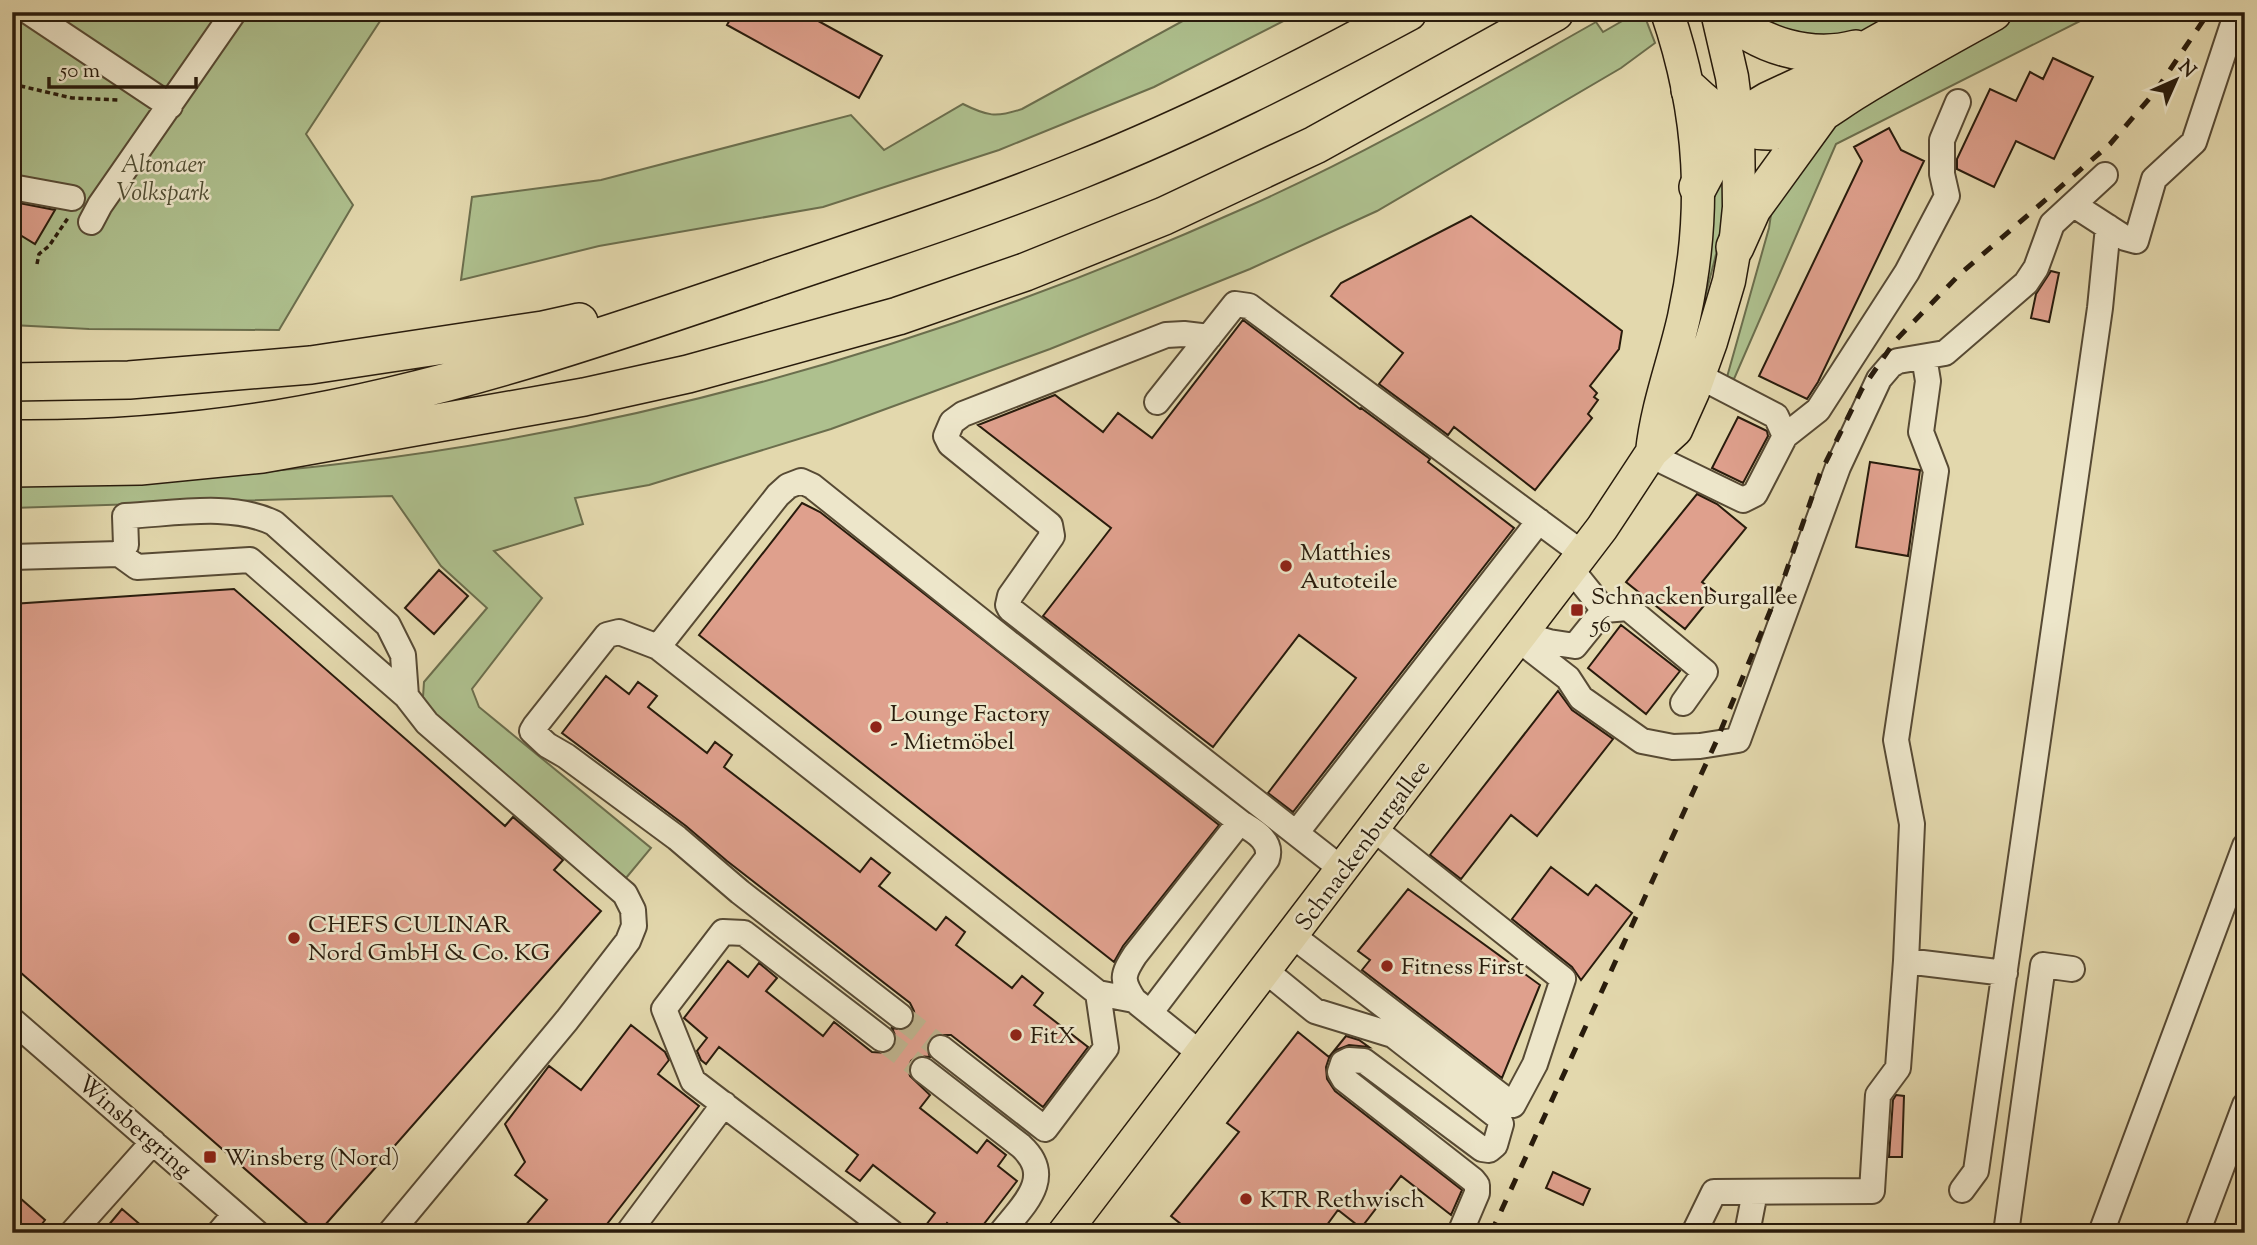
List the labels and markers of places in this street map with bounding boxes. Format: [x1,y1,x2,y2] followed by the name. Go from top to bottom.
[1300,537,1398,599] place label: Matthies Autoteile
[1278,558,1294,574] marker: Matthies Autoteile
[1589,581,1798,643] place label: Schnackenburgallee 56
[1569,602,1585,618] marker: Schnackenburgallee 56
[890,698,1050,760] place label: Lounge Factory - Mietmöbel
[868,719,884,735] marker: Lounge Factory - Mietmöbel
[308,909,550,971] place label: CHEFS CULINAR Nord GmbH & Co. KG
[286,930,302,946] marker: CHEFS CULINAR Nord GmbH & Co. KG
[1401,951,1524,985] place label: Fitness First
[1379,958,1395,974] marker: Fitness First
[1030,1020,1076,1054] place label: FitX
[1008,1027,1024,1043] marker: FitX
[224,1142,400,1176] place label: Winsberg (Nord)
[202,1149,218,1165] marker: Winsberg (Nord)
[1260,1184,1425,1218] place label: KTR Rethwisch
[1238,1191,1254,1207] marker: KTR Rethwisch

